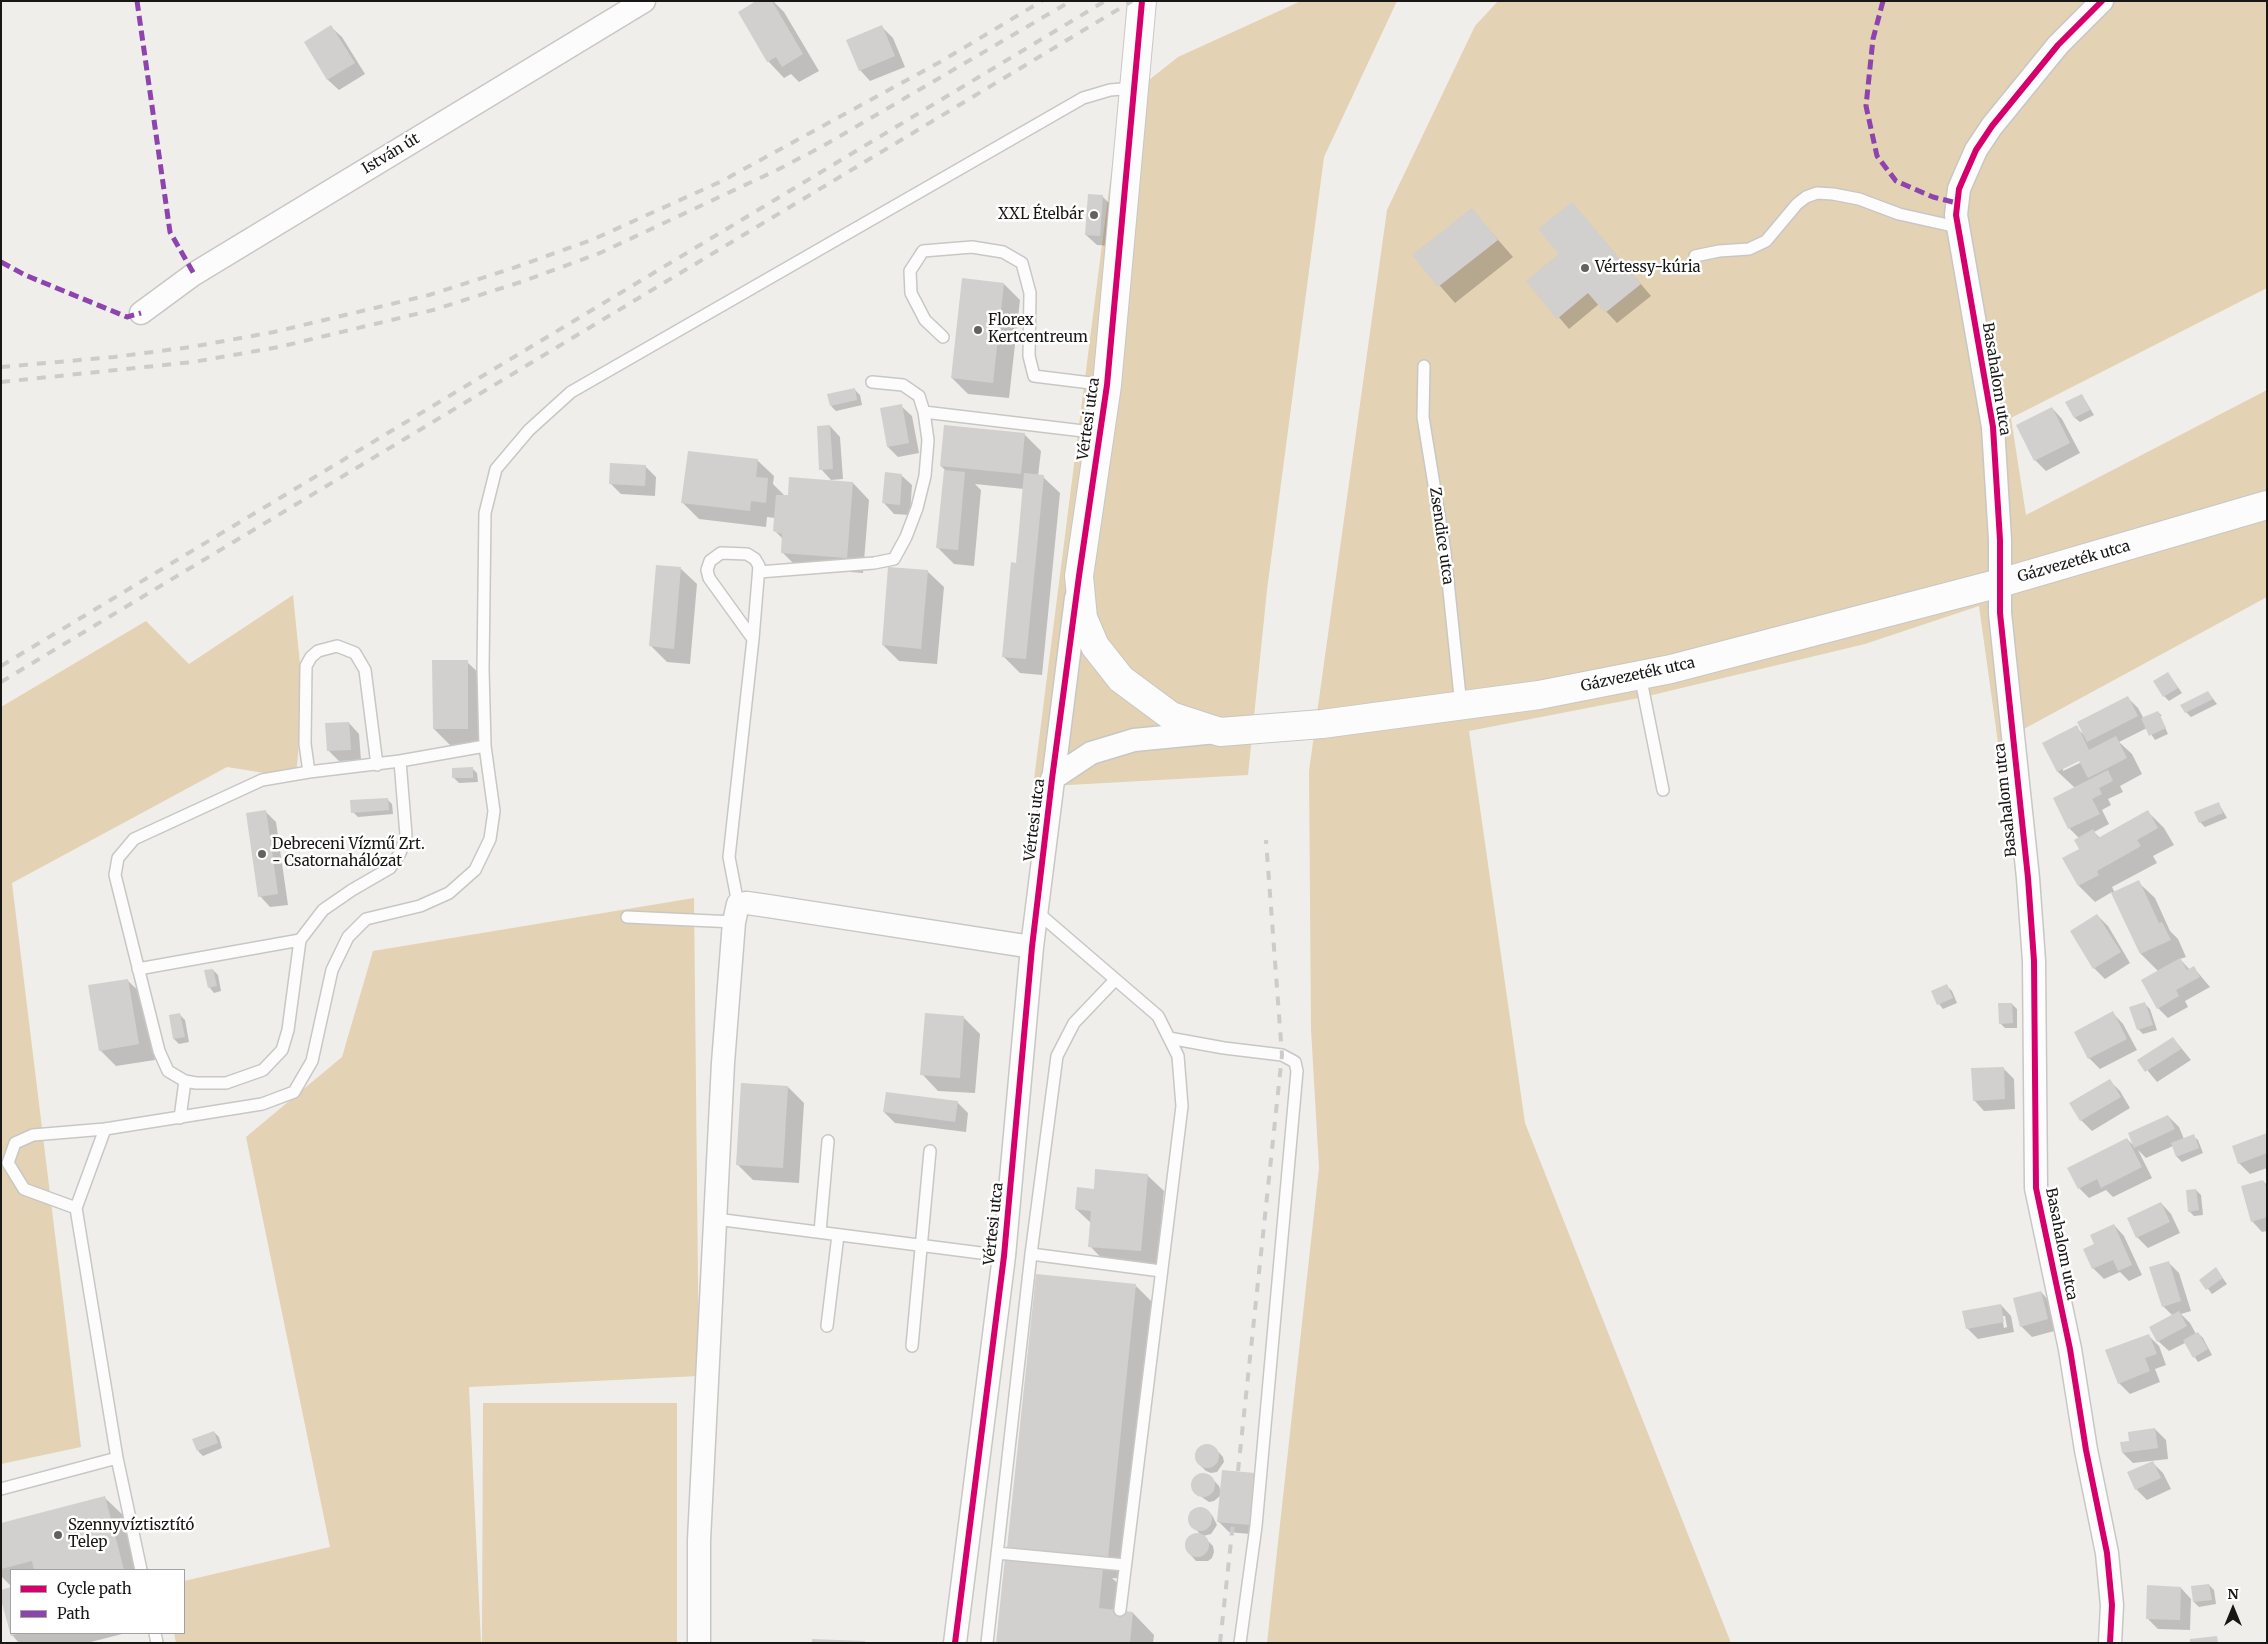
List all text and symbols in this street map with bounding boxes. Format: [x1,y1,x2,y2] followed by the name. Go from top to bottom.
[359,130,423,178] street label: István út
[998,206,1084,224] place label: XXL Ételbár
[1088,209,1100,221] marker: XXL Ételbár
[1595,259,1701,277] place label: Vértessy-kúria
[1579,262,1591,274] marker: Vértessy-kúria
[988,312,1088,347] place label: Florex Kertcentreum
[1978,321,2014,437] street label: Basahalom utca
[972,324,984,336] marker: Florex Kertcentreum
[1074,377,1104,461] street label: Vértesi utca
[1425,486,1457,586] street label: Zsendice utca
[2016,537,2132,587] street label: Gázvezeték utca
[1579,654,1697,696] street label: Gázvezeték utca
[1991,742,2021,858] street label: Basahalom utca
[1021,778,1049,862] street label: Vértesi utca
[272,836,425,871] place label: Debreceni Vízmű Zrt. - Csatornahálózat
[256,848,268,860] marker: Debreceni Vízmű Zrt. - Csatornahálózat
[981,1182,1007,1266] street label: Vértesi utca
[2041,1186,2081,1302] street label: Basahalom utca
[68,1517,194,1552] place label: Szennyvíztisztító Telep
[52,1529,64,1541] marker: Szennyvíztisztító Telep
[10,1569,185,1634] legend
[57,1579,132,1598] text: Cycle path
[2208,1584,2258,1634] north arrow
[2227,1585,2239,1603] text: N
[57,1604,90,1623] text: Path

